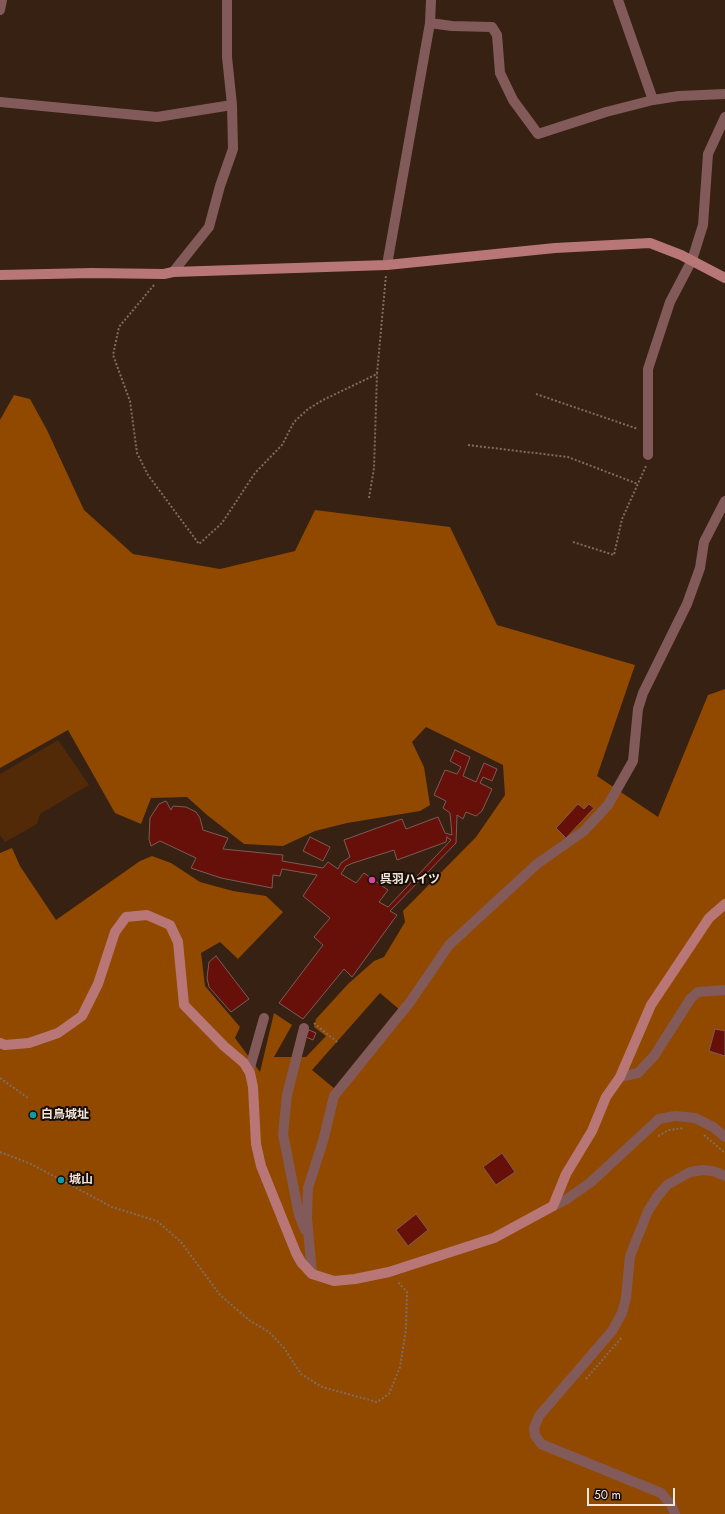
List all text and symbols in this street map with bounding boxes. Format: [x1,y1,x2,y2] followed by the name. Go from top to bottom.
[380,873,440,887] place label: 呉羽ハイツ
[367,875,377,885] marker: 呉羽ハイツ
[41,1108,89,1122] place label: 白鳥城址
[28,1110,38,1120] marker: 白鳥城址
[69,1173,93,1187] place label: 城山
[56,1175,66,1185] marker: 城山
[589,1480,677,1506] scale bar
[594,1486,621,1504] text: 50 m

